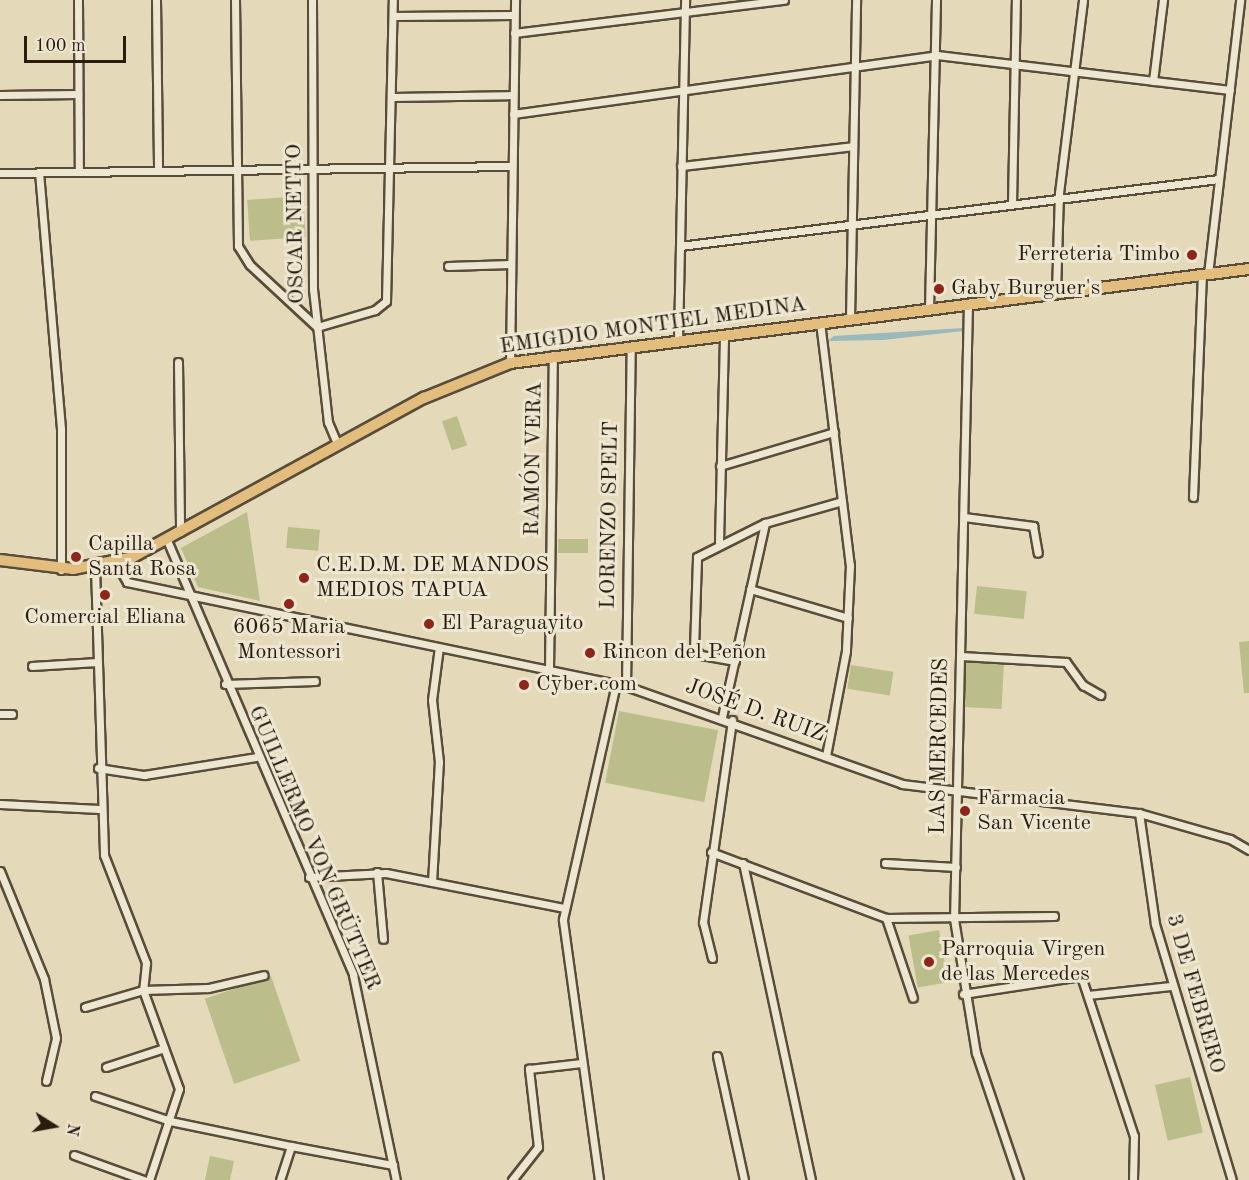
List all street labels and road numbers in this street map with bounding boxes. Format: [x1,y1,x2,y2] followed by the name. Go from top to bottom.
[281,144,311,304] street label: OSCAR NETTO
[498,291,808,361] street label: EMIGDIO MONTIEL MEDINA
[519,382,549,536] street label: RAMÓN VERA
[595,421,625,609] street label: LORENZO SPELT
[925,657,955,835] street label: LAS MERCEDES
[681,673,829,749] street label: JOSÉ D. RUIZ
[242,702,386,994] street label: GUILLERMO VON GRÜTTER
[1160,911,1230,1077] street label: 3 DE FEBRERO

